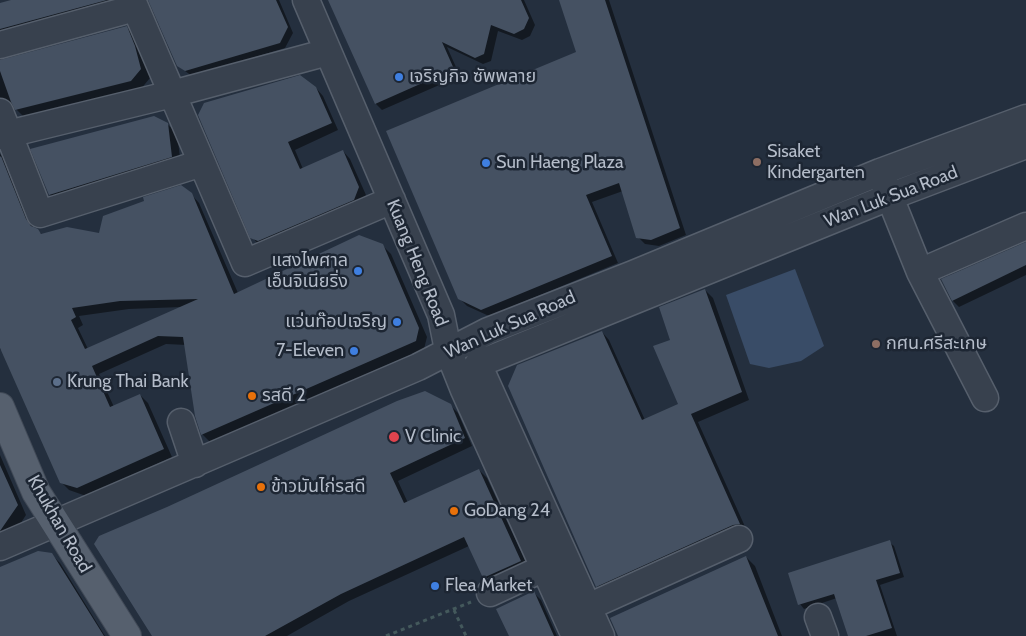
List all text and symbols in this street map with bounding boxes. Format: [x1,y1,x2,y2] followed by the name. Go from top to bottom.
[409,66,536,88] place label: เจริญกิจ ซัพพลาย
[393,71,405,83] marker: เจริญกิจ ซัพพลาย
[767,141,865,183] place label: Sisaket Kindergarten
[496,152,624,174] place label: Sun Haeng Plaza
[751,156,763,168] marker: Sisaket Kindergarten
[480,157,492,169] marker: Sun Haeng Plaza
[821,162,961,232] street label: Wan Luk Sua Road
[382,197,452,329] street label: Kuang Heng Road
[267,250,348,292] place label: แสงไพศาล เอ็นจิเนียริ่ง
[352,265,364,277] marker: แสงไพศาล เอ็นจิเนียริ่ง
[441,286,579,364] street label: Wan Luk Sua Road
[285,311,387,333] place label: แว่นท๊อปเจริญ
[391,316,403,328] marker: แว่นท๊อปเจริญ
[886,333,987,355] place label: กศน.ศรีสะเกษ
[870,338,882,350] marker: กศน.ศรีสะเกษ
[276,340,344,362] place label: 7-Eleven
[348,345,360,357] marker: 7-Eleven
[67,371,189,393] place label: Krung Thai Bank
[51,376,63,388] marker: Krung Thai Bank
[262,385,306,407] place label: รสดี 2
[246,390,258,402] marker: รสดี 2
[405,426,461,448] place label: V Clinic
[387,430,401,444] marker: V Clinic
[22,471,96,577] street label: Khukhan Road
[271,476,366,498] place label: ข้าวมันไก่รสดี
[255,481,267,493] marker: ข้าวมันไก่รสดี
[464,500,550,522] place label: GoDang 24
[448,505,460,517] marker: GoDang 24
[445,575,532,597] place label: Flea Market
[429,580,441,592] marker: Flea Market

